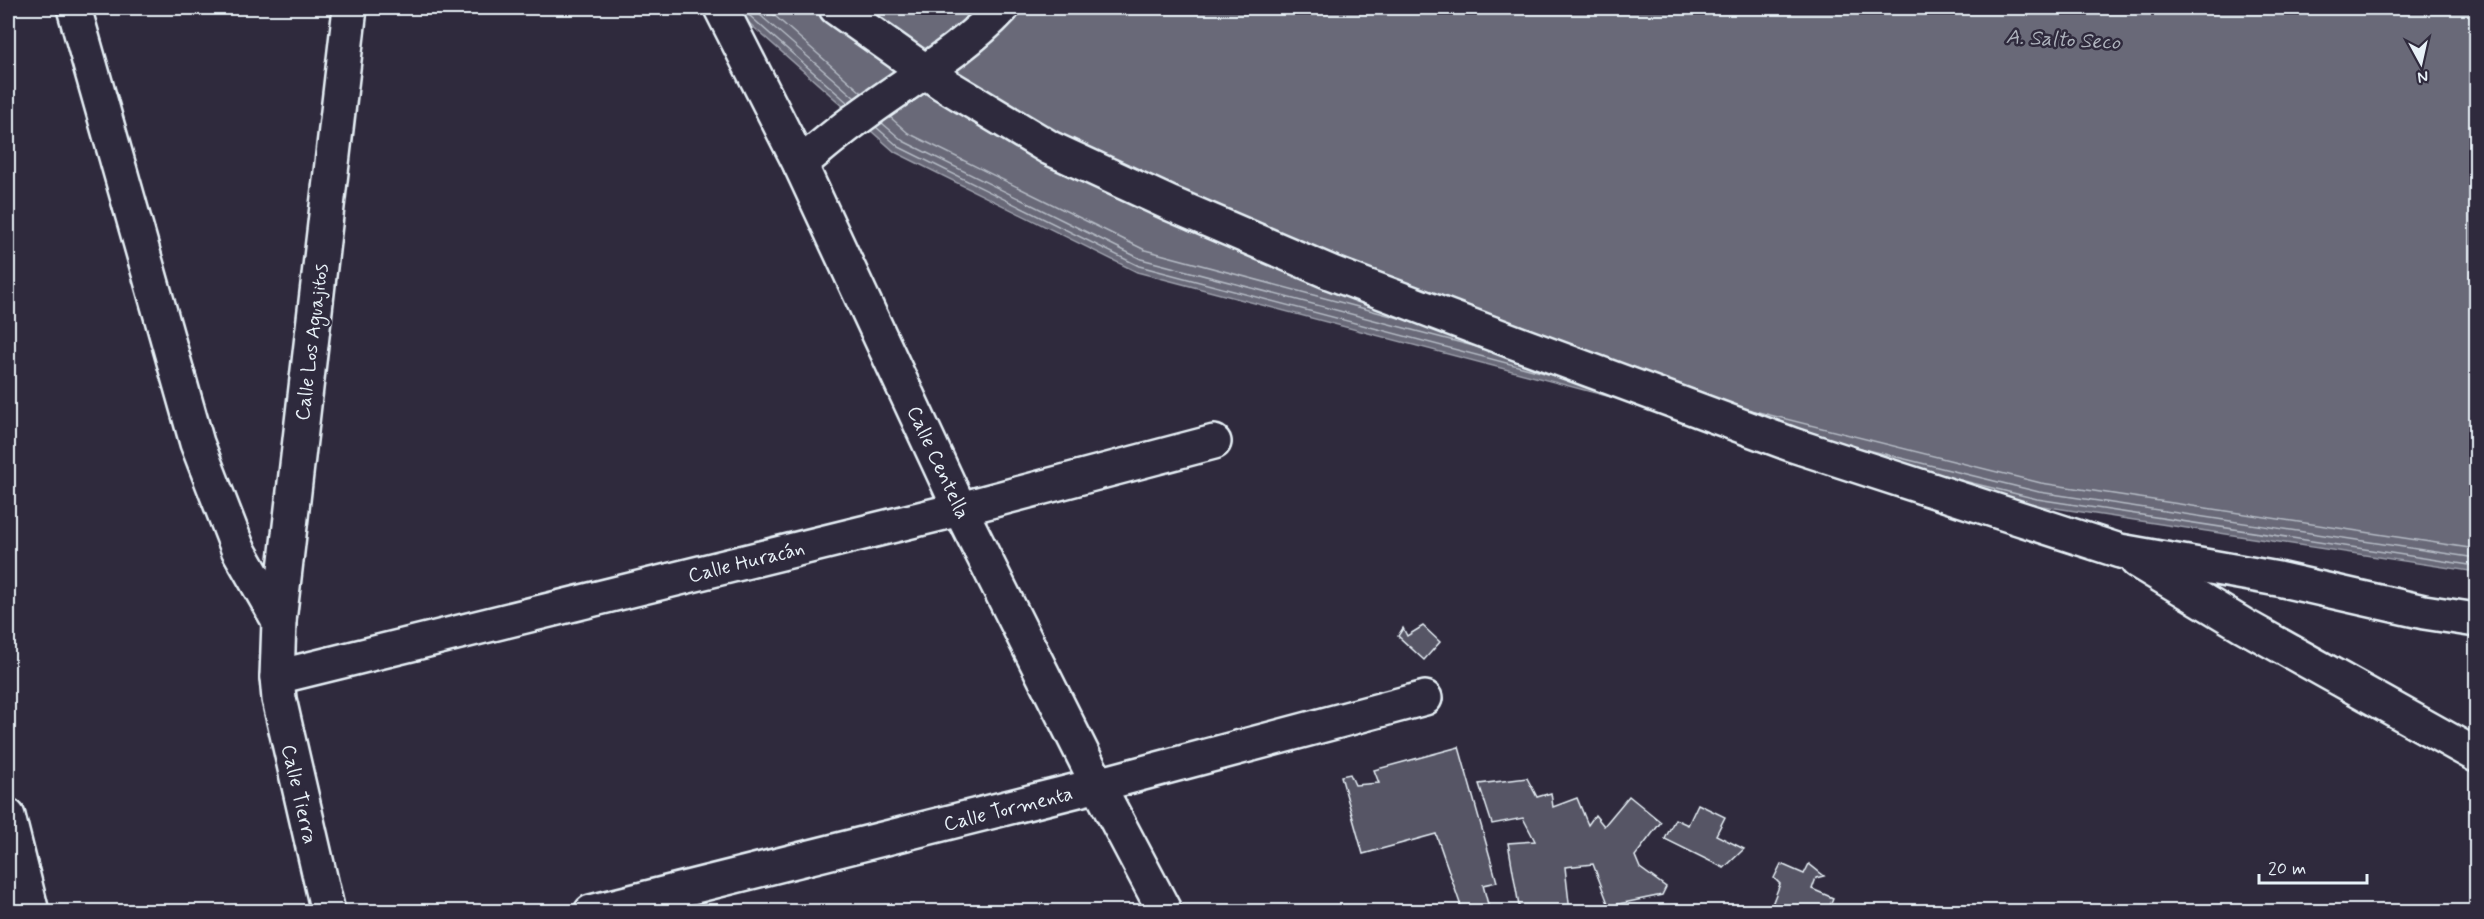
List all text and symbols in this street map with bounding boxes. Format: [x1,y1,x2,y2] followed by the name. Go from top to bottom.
[2005,23,2122,57] water label: A. Salto Seco
[2391,33,2451,93] north arrow
[2416,65,2430,88] text: N
[289,262,337,422] street label: Calle Los Aguajitos
[900,402,976,524] street label: Calle Centella
[685,535,807,590] street label: Calle Huracán
[274,742,323,847] street label: Calle Tierra
[941,780,1076,839] street label: Calle Tormenta
[2259,847,2367,885] scale bar
[2268,857,2306,881] text: 20 m

